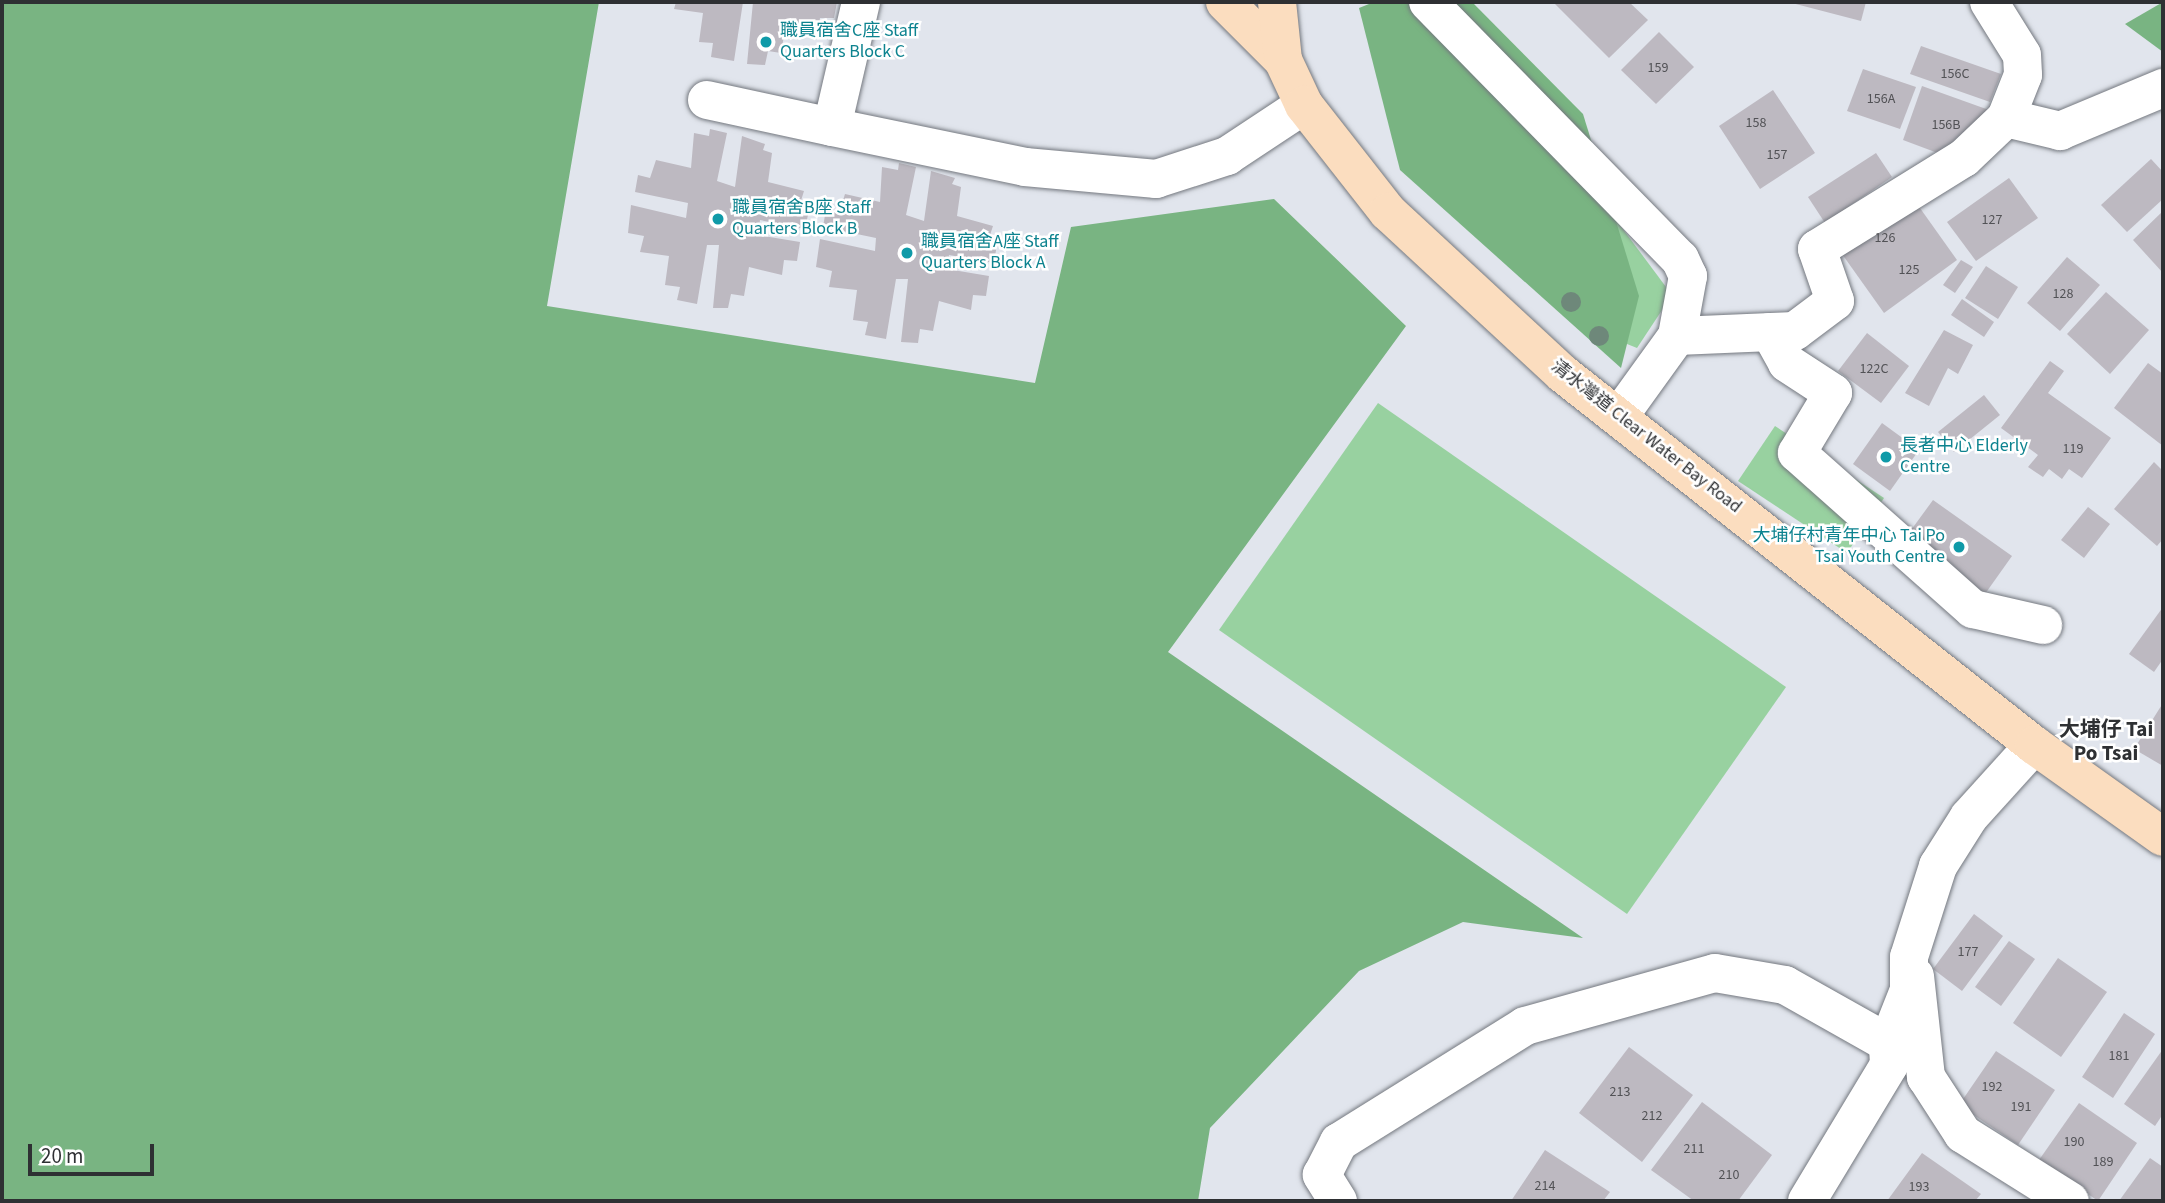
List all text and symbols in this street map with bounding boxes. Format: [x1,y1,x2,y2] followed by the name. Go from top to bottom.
[780,21,918,64] place label: 職員宿舍C座 Staff Quarters Block C
[758,34,774,50] marker: 職員宿舍C座 Staff Quarters Block C
[1648,60,1668,76] house number: 159
[1941,66,1969,82] house number: 156C
[1867,91,1895,107] house number: 156A
[1746,115,1766,131] house number: 158
[1931,117,1961,133] house number: 156B
[1767,147,1787,163] house number: 157
[732,198,871,241] place label: 職員宿舍B座 Staff Quarters Block B
[710,211,726,227] marker: 職員宿舍B座 Staff Quarters Block B
[1982,212,2002,228] house number: 127
[1875,230,1895,246] house number: 126
[921,232,1059,274] place label: 職員宿舍A座 Staff Quarters Block A
[899,245,915,261] marker: 職員宿舍A座 Staff Quarters Block A
[1899,262,1919,278] house number: 125
[2053,286,2073,302] house number: 128
[1547,356,1745,518] street label: 清水灣道 Clear Water Bay Road
[1860,361,1888,377] house number: 122C
[1900,436,2028,478] place label: 長者中心 Elderly Centre
[2063,441,2083,457] house number: 119
[1878,449,1894,465] marker: 長者中心 Elderly Centre
[1752,526,1945,568] place label: 大埔仔村青年中心 Tai Po Tsai Youth Centre
[1951,539,1967,555] marker: 大埔仔村青年中心 Tai Po Tsai Youth Centre
[2059,716,2153,766] district label: 大埔仔 Tai Po Tsai
[1958,944,1978,960] house number: 177
[2109,1048,2129,1064] house number: 181
[1982,1079,2002,1095] house number: 192
[1610,1084,1630,1100] house number: 213
[2011,1099,2031,1115] house number: 191
[1642,1108,1662,1124] house number: 212
[32,1130,158,1174] scale bar
[2064,1134,2084,1150] house number: 190
[41,1141,83,1171] text: 20 m
[1684,1141,1704,1157] house number: 211
[2093,1154,2113,1170] house number: 189
[1719,1167,1739,1183] house number: 210
[1535,1178,1555,1194] house number: 214
[1909,1179,1929,1195] house number: 193

